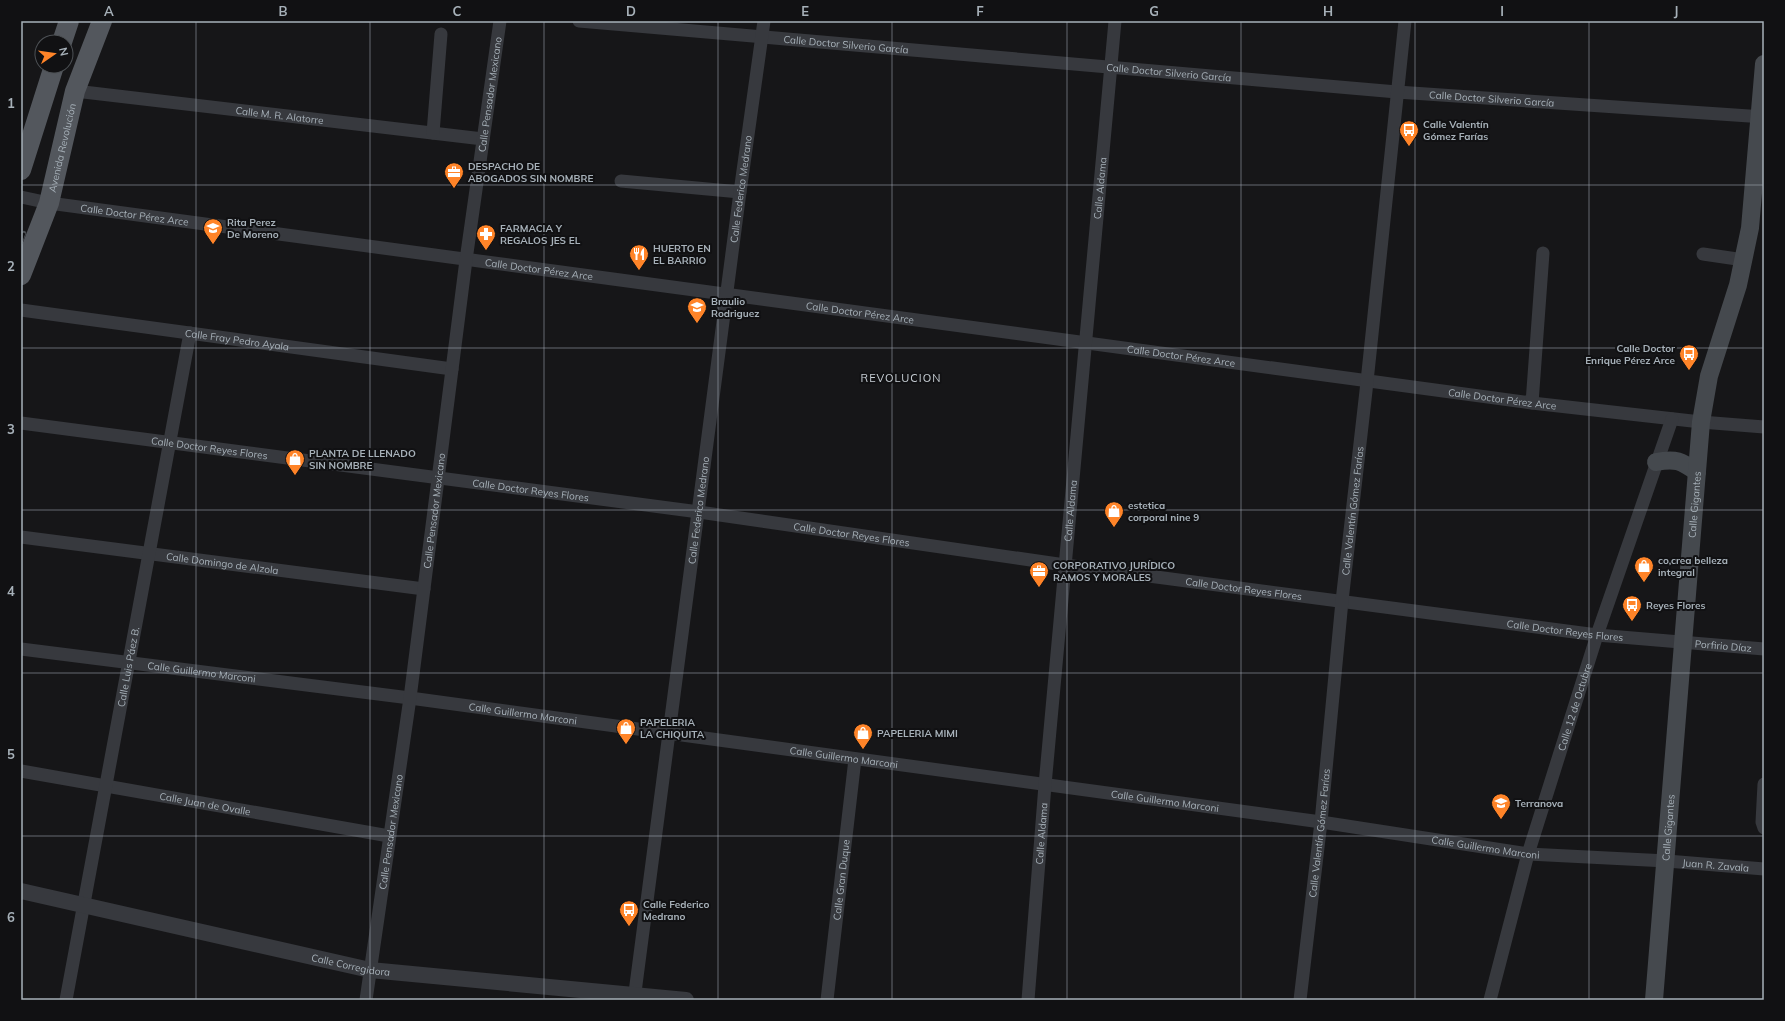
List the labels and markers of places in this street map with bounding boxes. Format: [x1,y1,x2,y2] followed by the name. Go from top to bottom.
[1423,118,1489,143] place label: Calle Valentín Gómez Farías
[1398,119,1420,147] bus stop icon: Calle Valentín Gómez Farías
[468,160,593,185] place label: DESPACHO DE ABOGADOS SIN NOMBRE
[443,161,465,189] office icon: DESPACHO DE ABOGADOS SIN NOMBRE
[227,216,279,241] place label: Rita Perez De Moreno
[202,217,224,245] school or university icon: Rita Perez De Moreno
[500,222,581,247] place label: FARMACIA Y REGALOS JES EL
[475,223,497,251] pharmacy icon: FARMACIA Y REGALOS JES EL
[653,242,711,267] place label: HUERTO EN EL BARRIO
[628,243,650,271] restaurant icon: HUERTO EN EL BARRIO
[711,295,759,320] place label: Braulio Rodriguez
[686,296,708,324] school or university icon: Braulio Rodriguez
[1585,342,1676,367] place label: Calle Doctor Enrique Pérez Arce
[1678,343,1700,371] bus stop icon: Calle Doctor Enrique Pérez Arce
[309,447,416,472] place label: PLANTA DE LLENADO SIN NOMBRE
[284,448,306,476] shop icon: PLANTA DE LLENADO SIN NOMBRE
[1128,499,1199,524] place label: estetica corporal nine 9
[1103,500,1125,528] shop icon: estetica corporal nine 9
[1658,554,1728,579] place label: co,crea belleza integral
[1633,555,1655,583] shop icon: co,crea belleza integral
[1053,559,1175,584] place label: CORPORATIVO JURÍDICO RAMOS Y MORALES
[1028,560,1050,588] office icon: CORPORATIVO JURÍDICO RAMOS Y MORALES
[1621,594,1643,622] bus stop icon: Reyes Flores
[1646,599,1705,612] place label: Reyes Flores
[640,716,705,741] place label: PAPELERIA LA CHIQUITA
[615,717,637,745] shop icon: PAPELERIA LA CHIQUITA
[852,722,874,750] shop icon: PAPELERIA MIMI
[877,727,958,740] place label: PAPELERIA MIMI
[1490,792,1512,820] school or university icon: Terranova
[1515,797,1563,810] place label: Terranova
[643,898,709,923] place label: Calle Federico Medrano
[618,899,640,927] bus stop icon: Calle Federico Medrano

